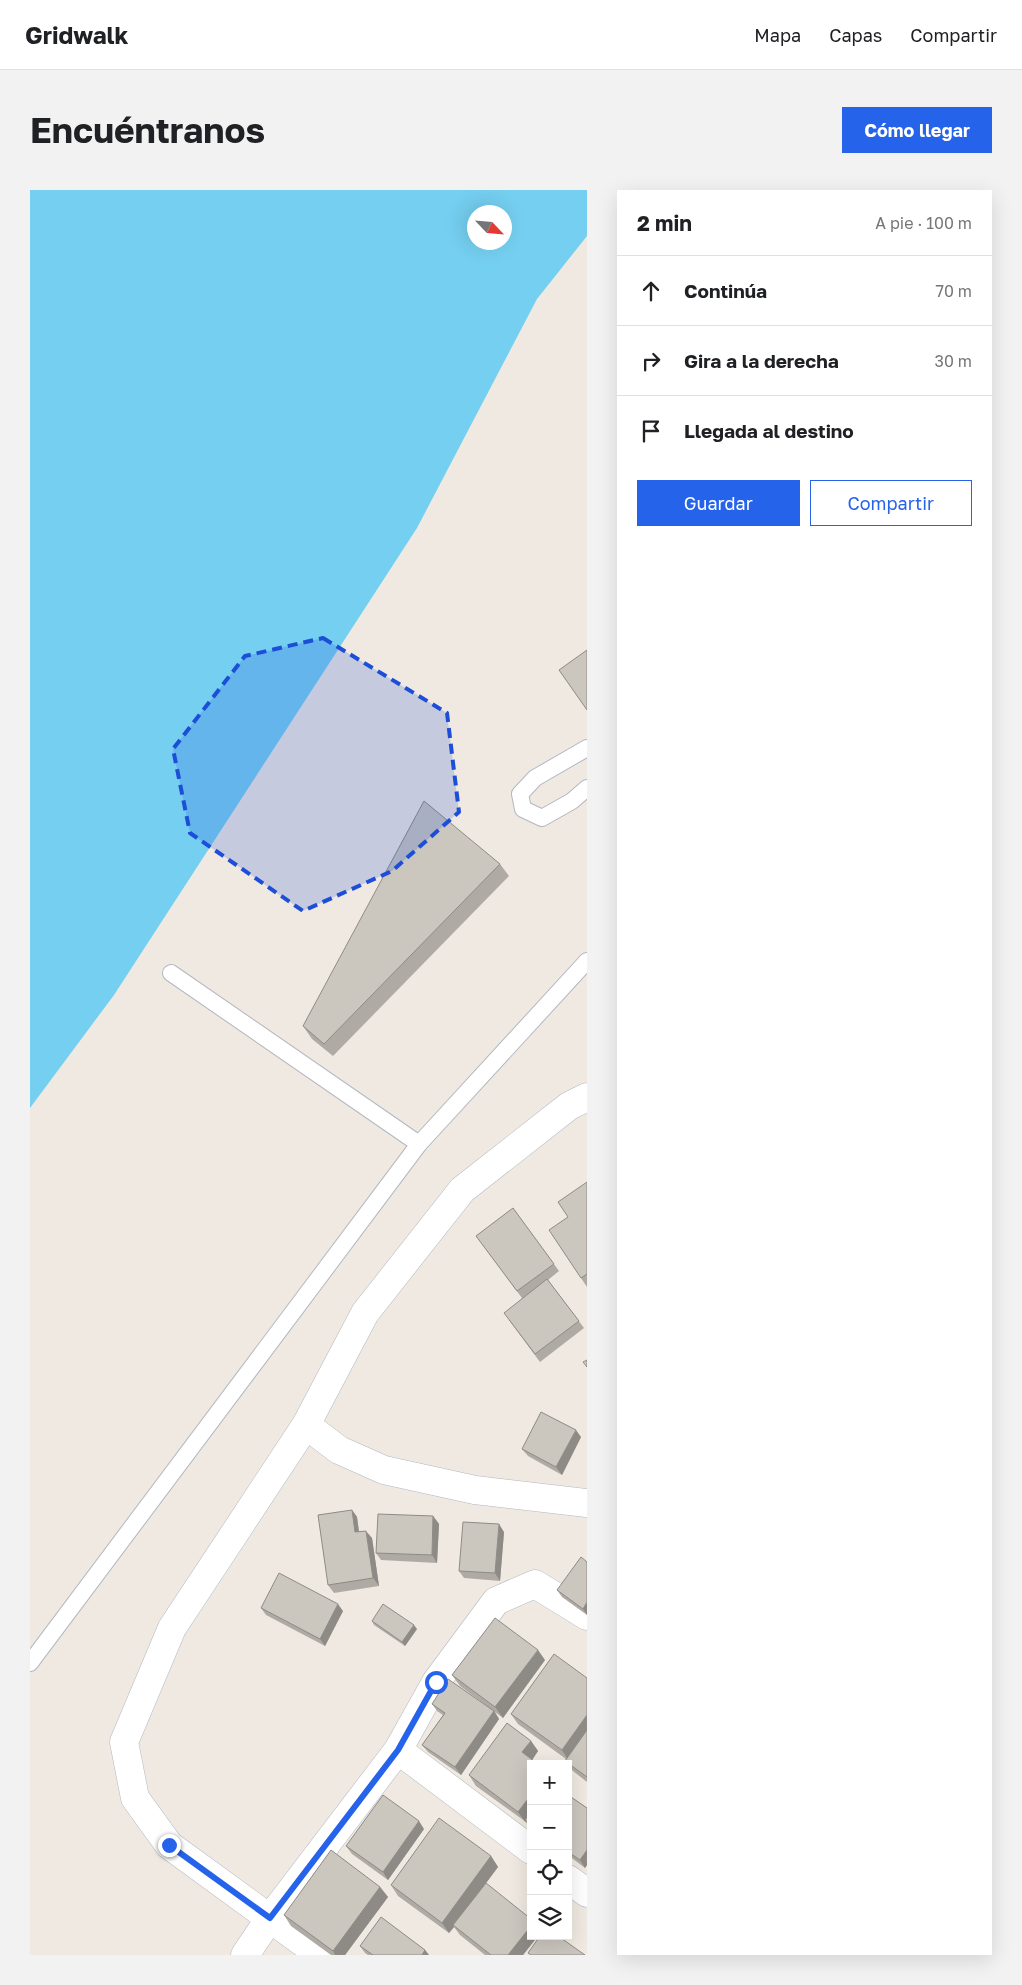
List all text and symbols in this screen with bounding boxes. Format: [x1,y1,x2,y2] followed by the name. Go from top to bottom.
[25,20,129,49] text: Gridwalk
[754,24,801,46] text: Mapa
[829,24,882,46] text: Capas
[910,24,997,46] text: Compartir
[842,107,992,153] button: Cómo llegar
[30,109,265,151] text: Encuéntranos
[467,205,512,250] north arrow
[637,210,692,236] text: 2 min
[875,213,972,233] text: A pie · 100 m
[637,277,665,305] icon: ahead
[684,279,767,302] text: Continúa
[935,281,972,301] text: 70 m
[637,347,665,375] icon: right
[684,349,839,372] text: Gira a la derecha
[935,351,972,371] text: 30 m
[637,417,665,445] icon: arrive
[684,419,854,442] text: Llegada al destino
[637,480,800,526] button: Guardar
[810,480,972,526] button: Compartir
[425,1671,448,1694] route start
[527,1760,572,1940] map controls
[527,1760,572,1805] button: +
[527,1805,572,1850] button: −
[158,1834,181,1857] route end
[527,1850,572,1895] button: locate
[527,1895,572,1940] button: layers

